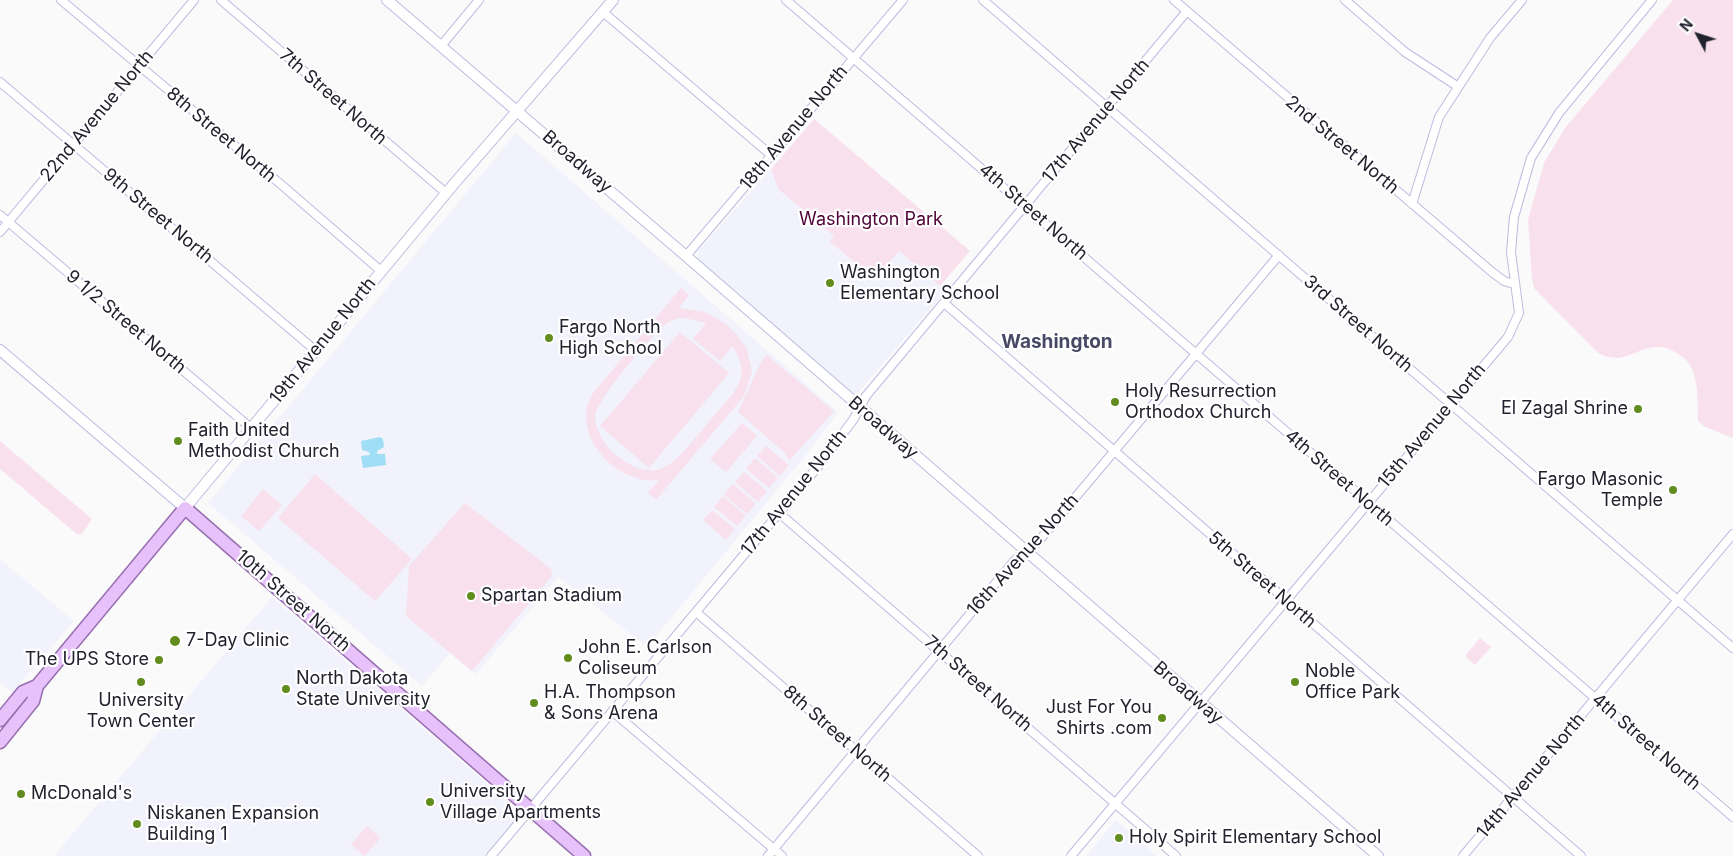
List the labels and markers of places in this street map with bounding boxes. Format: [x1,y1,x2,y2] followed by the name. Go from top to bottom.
[840,262,999,304] place label: Washington Elementary School
[824,277,836,289] marker: Washington Elementary School
[559,317,662,359] place label: Fargo North High School
[543,332,555,344] marker: Fargo North High School
[1125,381,1277,424] place label: Holy Resurrection Orthodox Church
[1109,396,1121,408] marker: Holy Resurrection Orthodox Church
[1501,398,1628,420] place label: El Zagal Shrine
[1632,403,1644,415] marker: El Zagal Shrine
[188,420,340,462] place label: Faith United Methodist Church
[172,435,184,447] marker: Faith United Methodist Church
[1537,469,1663,512] place label: Fargo Masonic Temple
[1667,484,1679,496] marker: Fargo Masonic Temple
[481,585,622,607] place label: Spartan Stadium
[465,590,477,602] marker: Spartan Stadium
[186,630,290,652] place label: 7-Day Clinic
[168,634,182,648] marker: 7-Day Clinic
[578,637,712,680] place label: John E. Carlson Coliseum
[25,649,149,671] place label: The UPS Store
[562,652,574,664] marker: John E. Carlson Coliseum
[153,654,165,666] marker: The UPS Store
[1305,661,1400,704] place label: Noble Office Park
[296,668,431,711] place label: North Dakota State University
[135,676,147,688] marker: University Town Center
[1289,676,1301,688] marker: Noble Office Park
[544,682,676,724] place label: H.A. Thompson & Sons Arena
[280,683,292,695] marker: North Dakota State University
[87,690,195,732] place label: University Town Center
[528,697,540,709] marker: H.A. Thompson & Sons Arena
[1046,697,1152,740] place label: Just For You Shirts .com
[1156,712,1168,724] marker: Just For You Shirts .com
[440,781,601,824] place label: University Village Apartments
[31,783,132,805] place label: McDonald's
[15,788,27,800] marker: McDonald's
[424,796,436,808] marker: University Village Apartments
[147,803,319,846] place label: Niskanen Expansion Building 1
[131,818,143,830] marker: Niskanen Expansion Building 1
[1129,827,1381,849] place label: Holy Spirit Elementary School
[1113,832,1125,844] marker: Holy Spirit Elementary School

